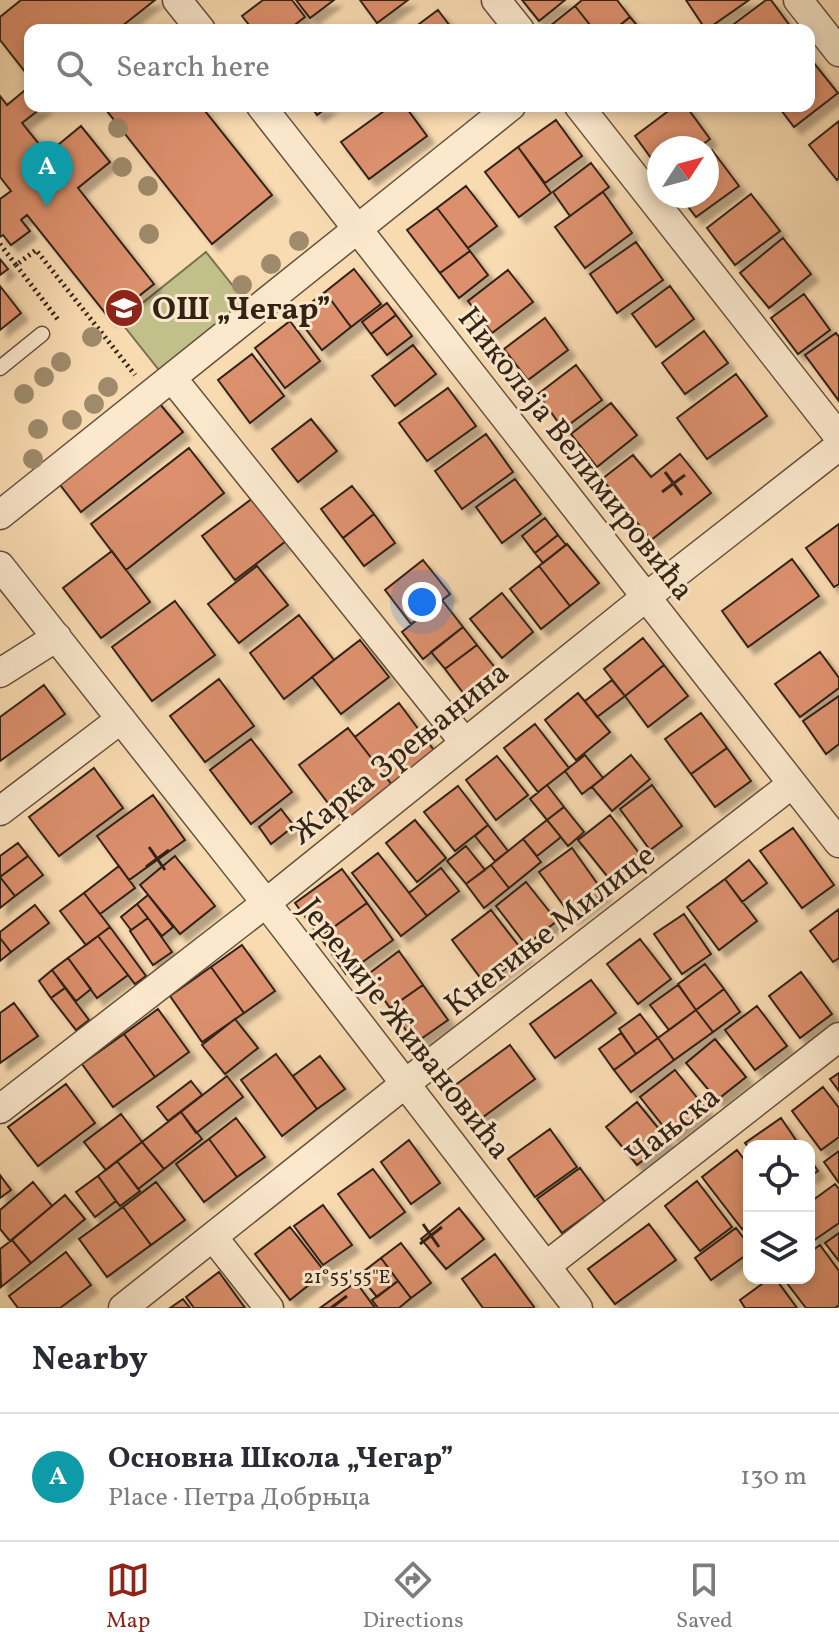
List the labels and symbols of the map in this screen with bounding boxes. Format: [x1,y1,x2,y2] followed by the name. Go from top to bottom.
[647,136,719,208] north arrow
[21,141,73,207] pin: A
[103,287,145,329] school or university icon: ОШ „Чегар”
[152,289,331,333] place label: ОШ „Чегар”
[446,299,703,611] street label: Николаја Велимировића
[402,582,442,622] your location
[282,652,520,857] street label: Жарка Зрењанина
[436,835,665,1028] street label: Кнегиње Милице
[287,890,520,1170] street label: Јеремије Живановића
[617,1076,731,1178] street label: Чањска
[303,1264,391,1292] text: 21°55'55"E

